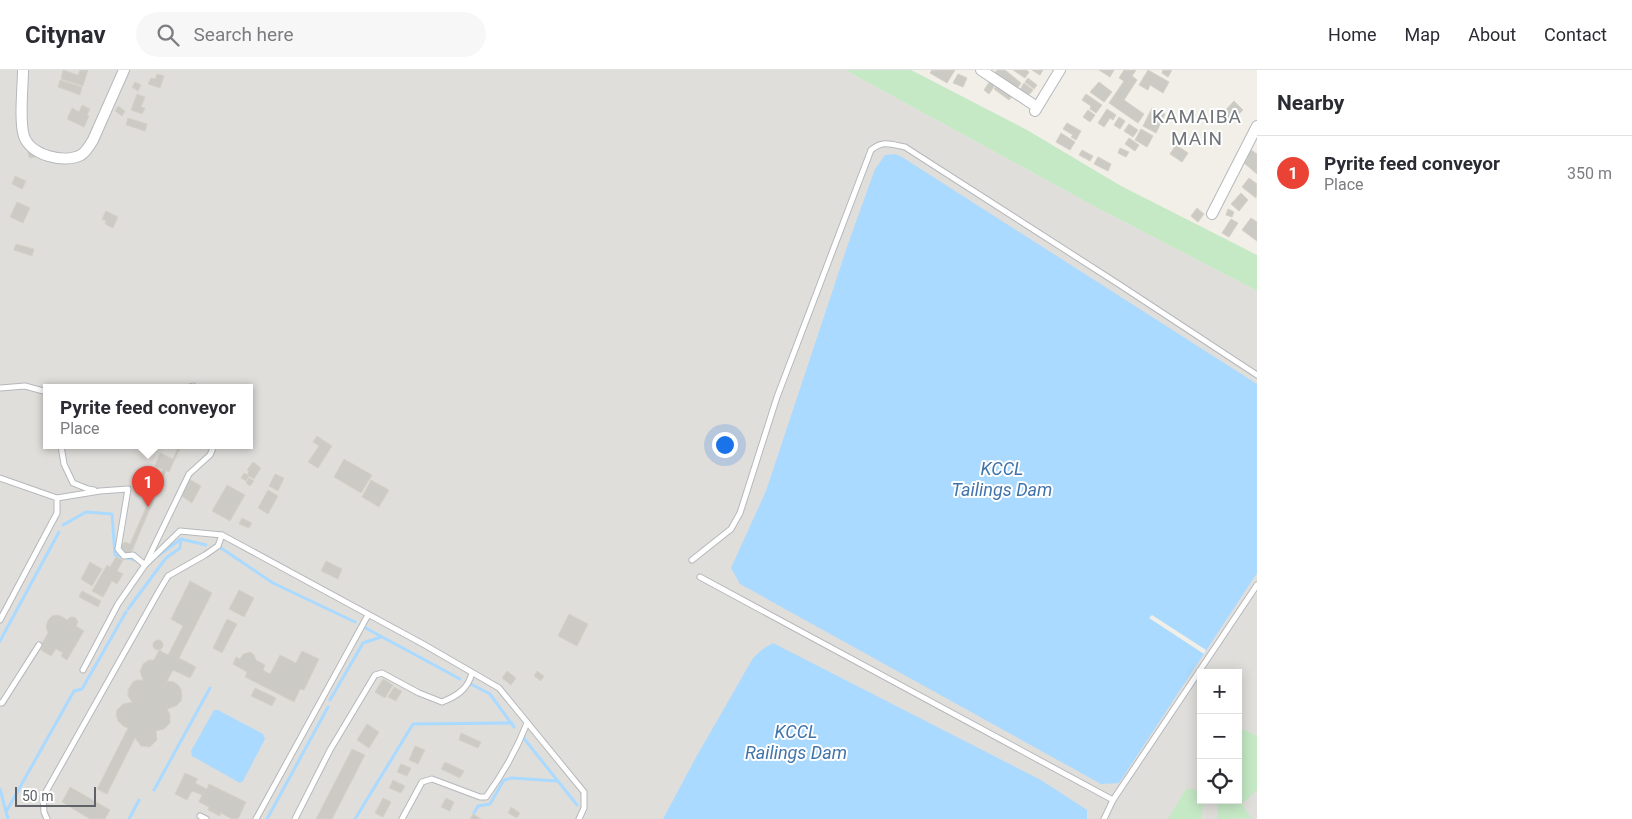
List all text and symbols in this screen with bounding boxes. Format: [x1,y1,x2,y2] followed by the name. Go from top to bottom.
[136,12,486,57] search box
[25,21,106,49] text: Citynav
[154,21,182,49] icon: search
[194,23,294,46] text: Search here
[1328,24,1377,45] text: Home
[1405,24,1440,45] text: Map
[1468,24,1516,45] text: About
[1544,24,1607,45] text: Contact
[1277,91,1344,115] text: Nearby
[1152,105,1242,150] district label: KAMAIBA MAIN
[1324,152,1500,175] text: Pyrite feed conveyor
[1288,164,1298,183] text: 1
[1567,164,1612,183] text: 350 m
[1324,175,1364,194] text: Place
[43,384,253,449] popup
[60,396,236,419] text: Pyrite feed conveyor
[60,419,100,438] text: Place
[712,432,738,458] your location
[952,458,1052,500] water label: KCCL Tailings Dam
[132,466,164,507] pin: 1
[1197,669,1242,804] map controls
[1197,669,1242,714] button: +
[1197,714,1242,759] button: −
[745,721,847,763] water label: KCCL Railings Dam
[1197,759,1242,804] button: locate
[15,784,96,807] scale bar
[22,788,54,804] text: 50 m

